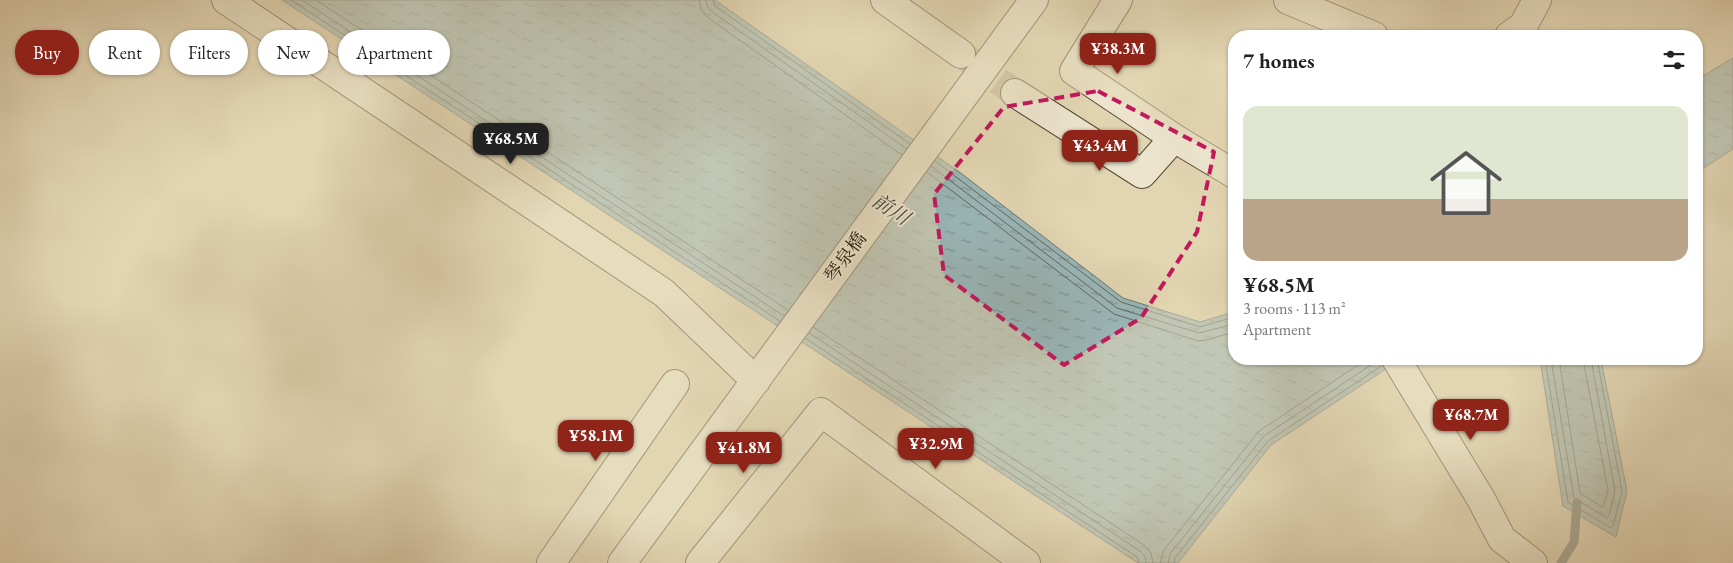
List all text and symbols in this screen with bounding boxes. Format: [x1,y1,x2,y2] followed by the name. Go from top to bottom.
[15,30,79,75] chip: Buy
[89,30,160,75] chip: Rent
[170,30,248,75] chip: Filters
[258,30,328,75] chip: New
[338,30,450,75] chip: Apartment
[1077,32,1159,75] pin: ¥38.3M
[1091,38,1145,59] text: ¥38.3M
[1660,46,1688,74] icon: filters
[1243,47,1315,74] text: 7 homes
[470,122,552,165] pin: ¥68.5M
[484,128,538,149] text: ¥68.5M
[1059,130,1141,172] pin: ¥43.4M
[1073,135,1127,156] text: ¥43.4M
[1421,138,1511,228] icon: home
[867,187,917,232] water label: 前川
[818,227,872,287] street label: 琴泉橋
[1243,271,1314,298] text: ¥68.5M
[1243,298,1346,319] text: 3 rooms · 113 m²
[1243,319,1311,340] text: Apartment
[1430,398,1512,441] pin: ¥68.7M
[1444,404,1498,425] text: ¥68.7M
[555,420,637,462] pin: ¥58.1M
[569,425,623,446] text: ¥58.1M
[895,428,977,470] pin: ¥32.9M
[703,432,785,474] pin: ¥41.8M
[909,433,963,454] text: ¥32.9M
[717,437,771,458] text: ¥41.8M

